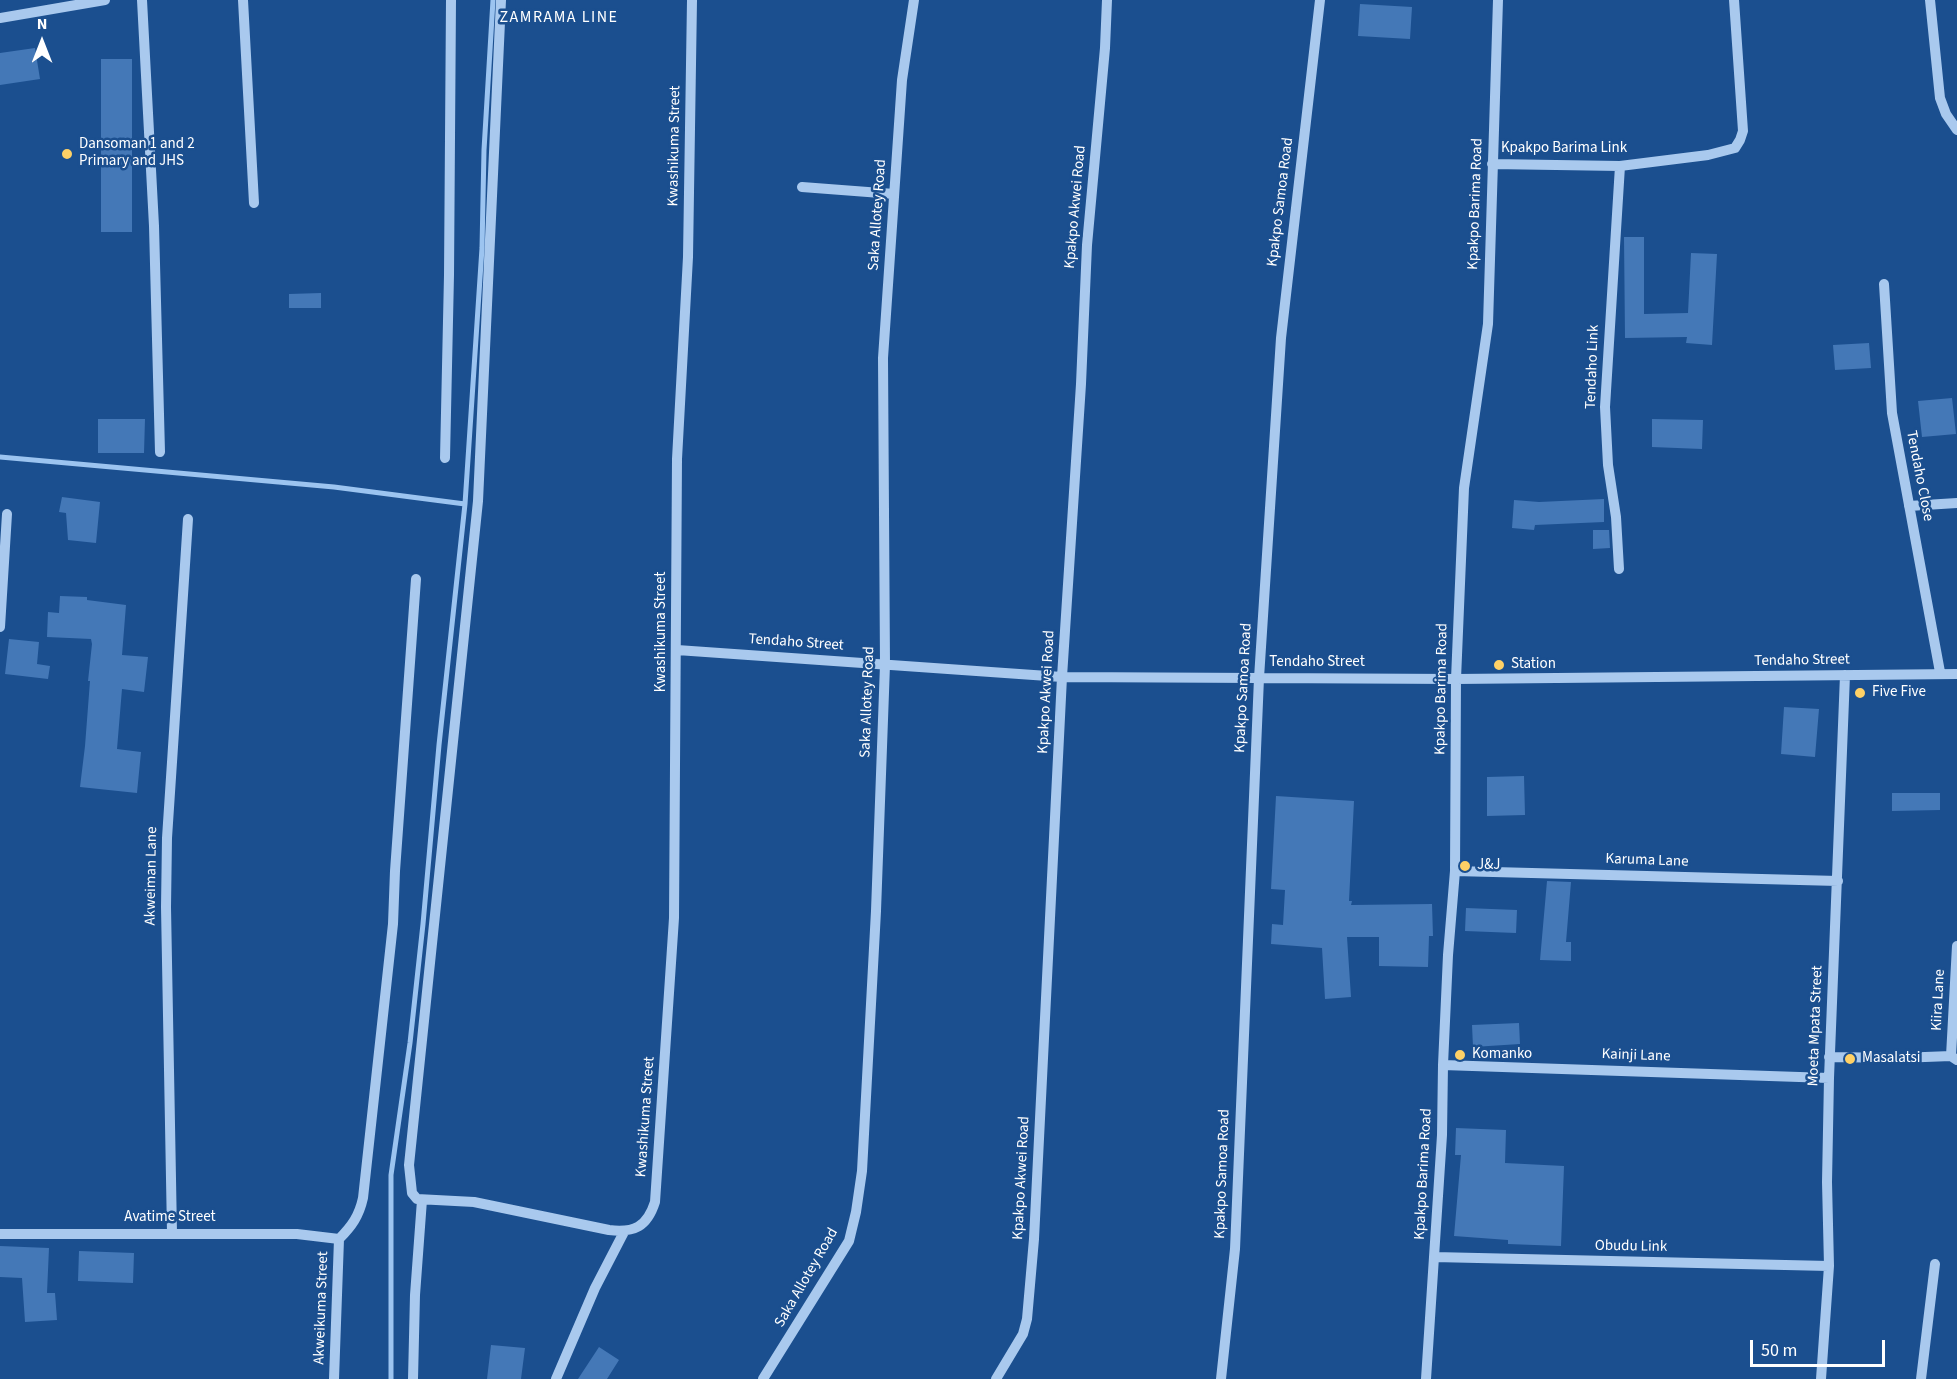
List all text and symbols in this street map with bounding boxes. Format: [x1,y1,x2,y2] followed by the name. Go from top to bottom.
[500,8,618,28] district label: ZAMRAMA LINE
[12,12,72,72] north arrow
[37,13,47,35] text: N
[665,85,685,207] street label: Kwashikuma Street
[79,136,195,171] place label: Dansoman 1 and 2 Primary and JHS
[1264,136,1298,268] street label: Kpakpo Samoa Road
[1465,138,1487,270] street label: Kpakpo Barima Road
[1501,140,1627,158] street label: Kpakpo Barima Link
[1062,145,1090,269] street label: Kpakpo Akwei Road
[60,147,74,161] marker: Dansoman 1 and 2 Primary and JHS
[865,159,891,271] street label: Saka Allotey Road
[1583,324,1603,410] street label: Tendaho Link
[1901,429,1937,523] street label: Tendaho Close
[653,572,671,692] street label: Kwashikuma Street
[1232,623,1256,753] street label: Kpakpo Samoa Road
[1432,623,1452,755] street label: Kpakpo Barima Road
[1035,630,1059,754] street label: Kpakpo Akwei Road
[748,631,844,655] street label: Tendaho Street
[857,646,879,758] street label: Saka Allotey Road
[1754,651,1850,671] street label: Tendaho Street
[1269,654,1365,672] street label: Tendaho Street
[1511,656,1556,674] place label: Station
[1492,658,1506,672] marker: Station
[1872,684,1926,702] place label: Five Five
[1853,686,1867,700] marker: Five Five
[142,826,162,926] street label: Akweiman Lane
[1605,851,1689,871] street label: Karuma Lane
[1477,857,1501,875] place label: J&J
[1458,859,1472,873] marker: J&J
[1805,965,1827,1087] street label: Moeta Mpata Street
[1928,969,1950,1031] street label: Kiira Lane
[1472,1046,1532,1064] place label: Komanko
[1601,1046,1671,1066] street label: Kainji Lane
[1453,1048,1467,1062] marker: Komanko
[1862,1050,1920,1068] place label: Masalatsi
[1843,1052,1857,1066] marker: Masalatsi
[633,1056,659,1178] street label: Kwashikuma Street
[1412,1108,1436,1240] street label: Kpakpo Barima Road
[1212,1109,1234,1239] street label: Kpakpo Samoa Road
[1010,1116,1034,1240] street label: Kpakpo Akwei Road
[124,1209,216,1227] street label: Avatime Street
[771,1225,843,1331] street label: Saka Allotey Road
[1595,1237,1667,1257] street label: Obudu Link
[311,1251,333,1365] street label: Akweikuma Street
[1753,1328,1888,1366] scale bar
[1761,1338,1797,1363] text: 50 m

